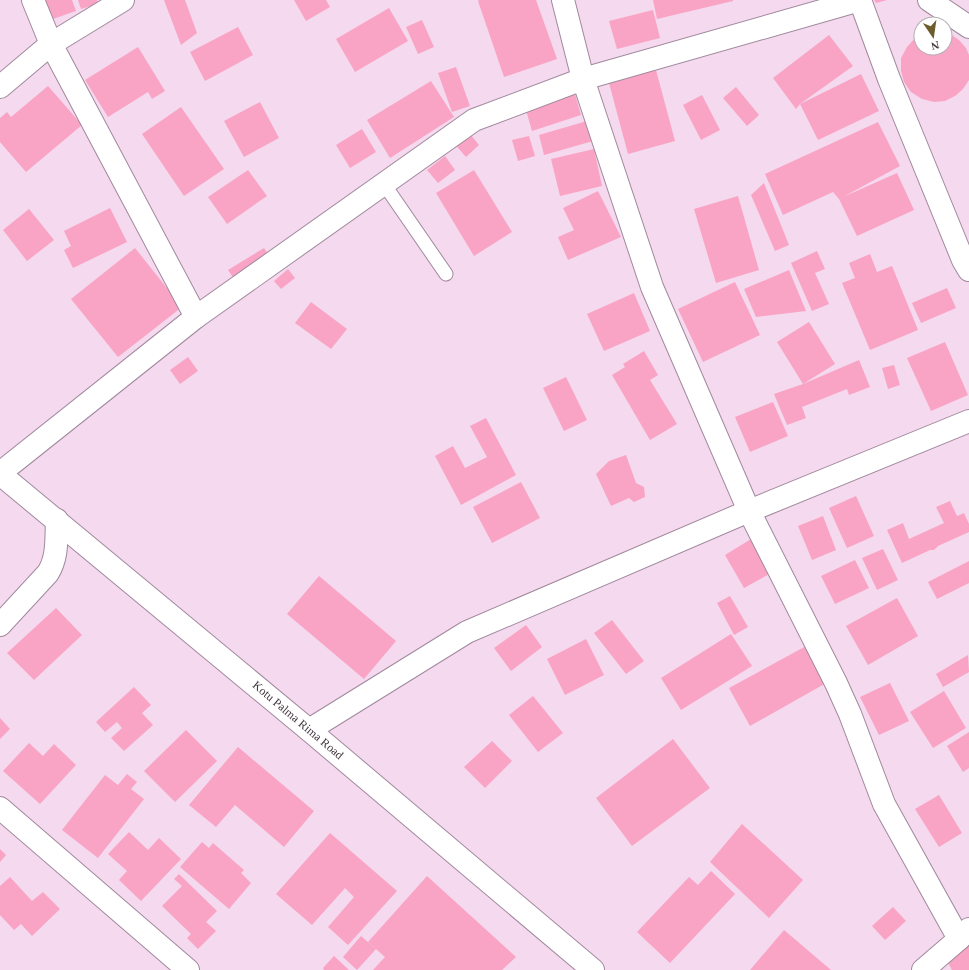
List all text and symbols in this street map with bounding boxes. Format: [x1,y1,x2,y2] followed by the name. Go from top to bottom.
[913,16,953,56] north arrow
[930,39,940,52] text: N
[250,678,346,762] street label: Kotu Palma Rima Road

